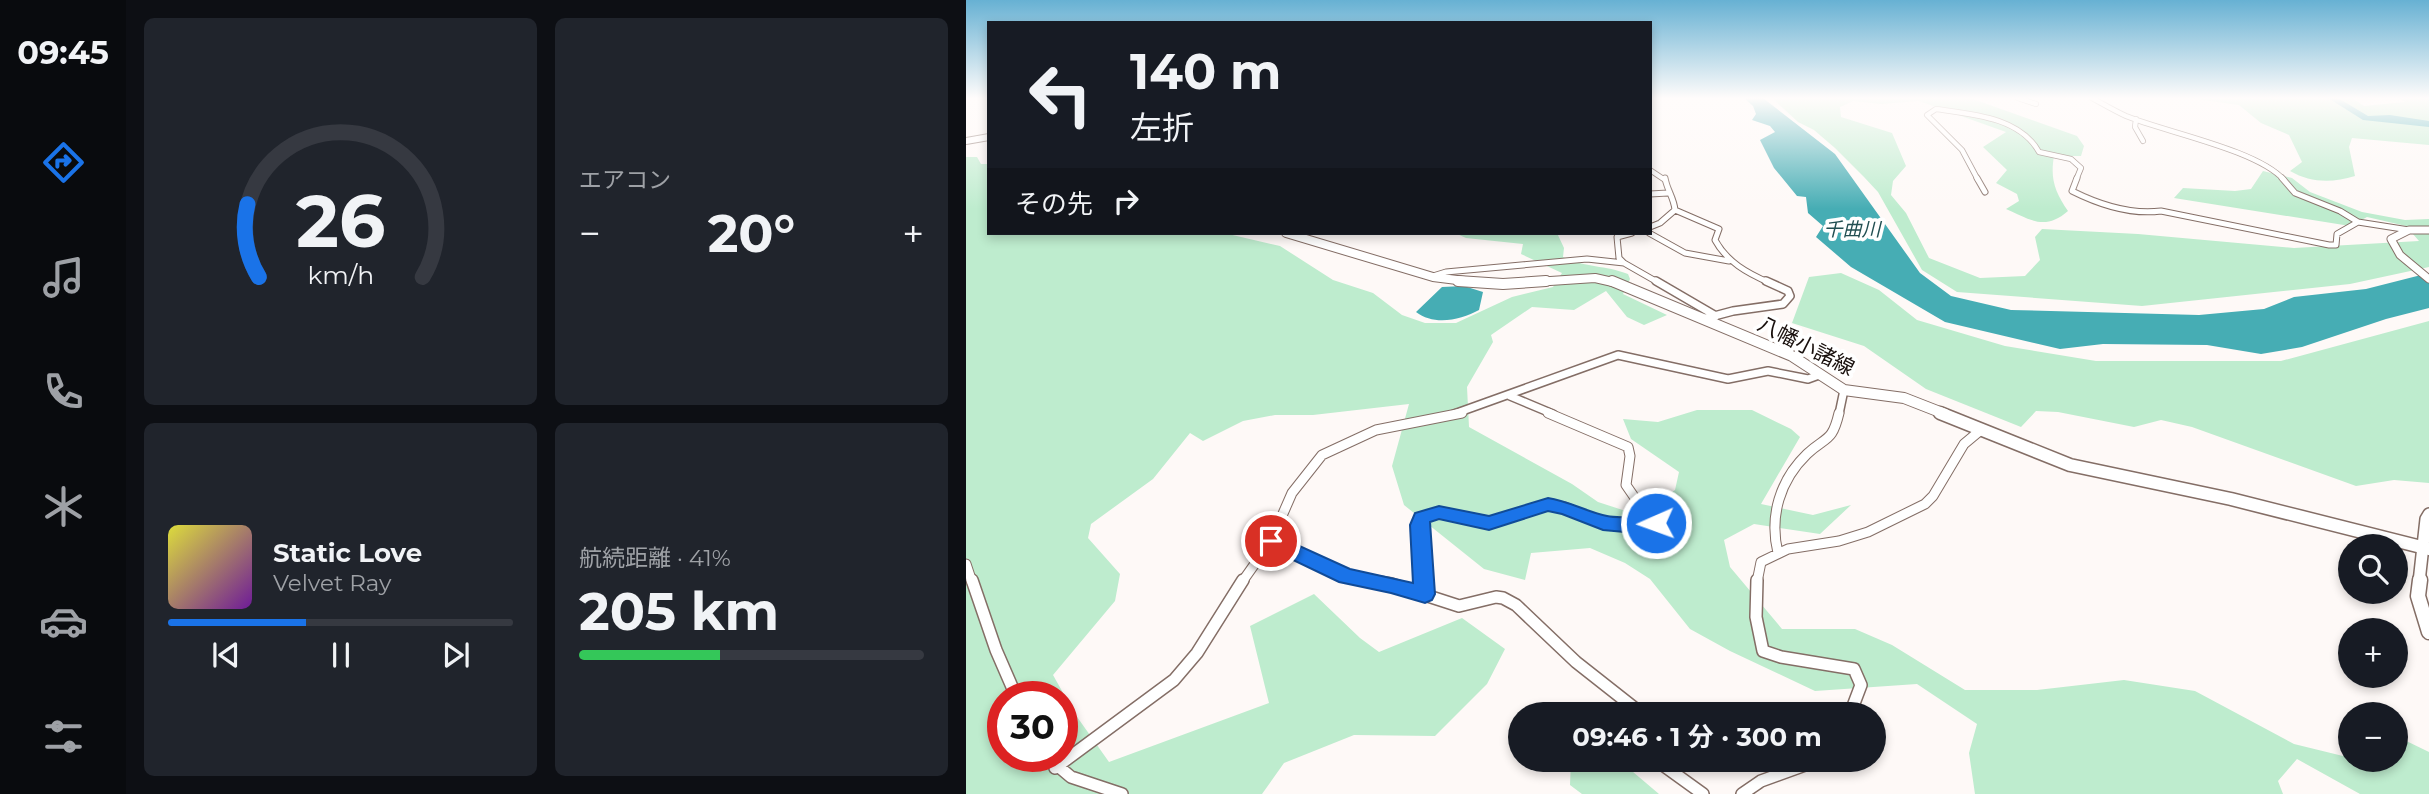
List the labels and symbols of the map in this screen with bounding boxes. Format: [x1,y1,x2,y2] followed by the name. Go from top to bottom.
[1823,218,1882,241] water label: 千曲川
[1754,311,1859,381] street label: 八幡小諸線
[1619,486,1693,560] position arrow
[1241,511,1301,571] pin
[987,681,1078,772] speed limit sign: 30

